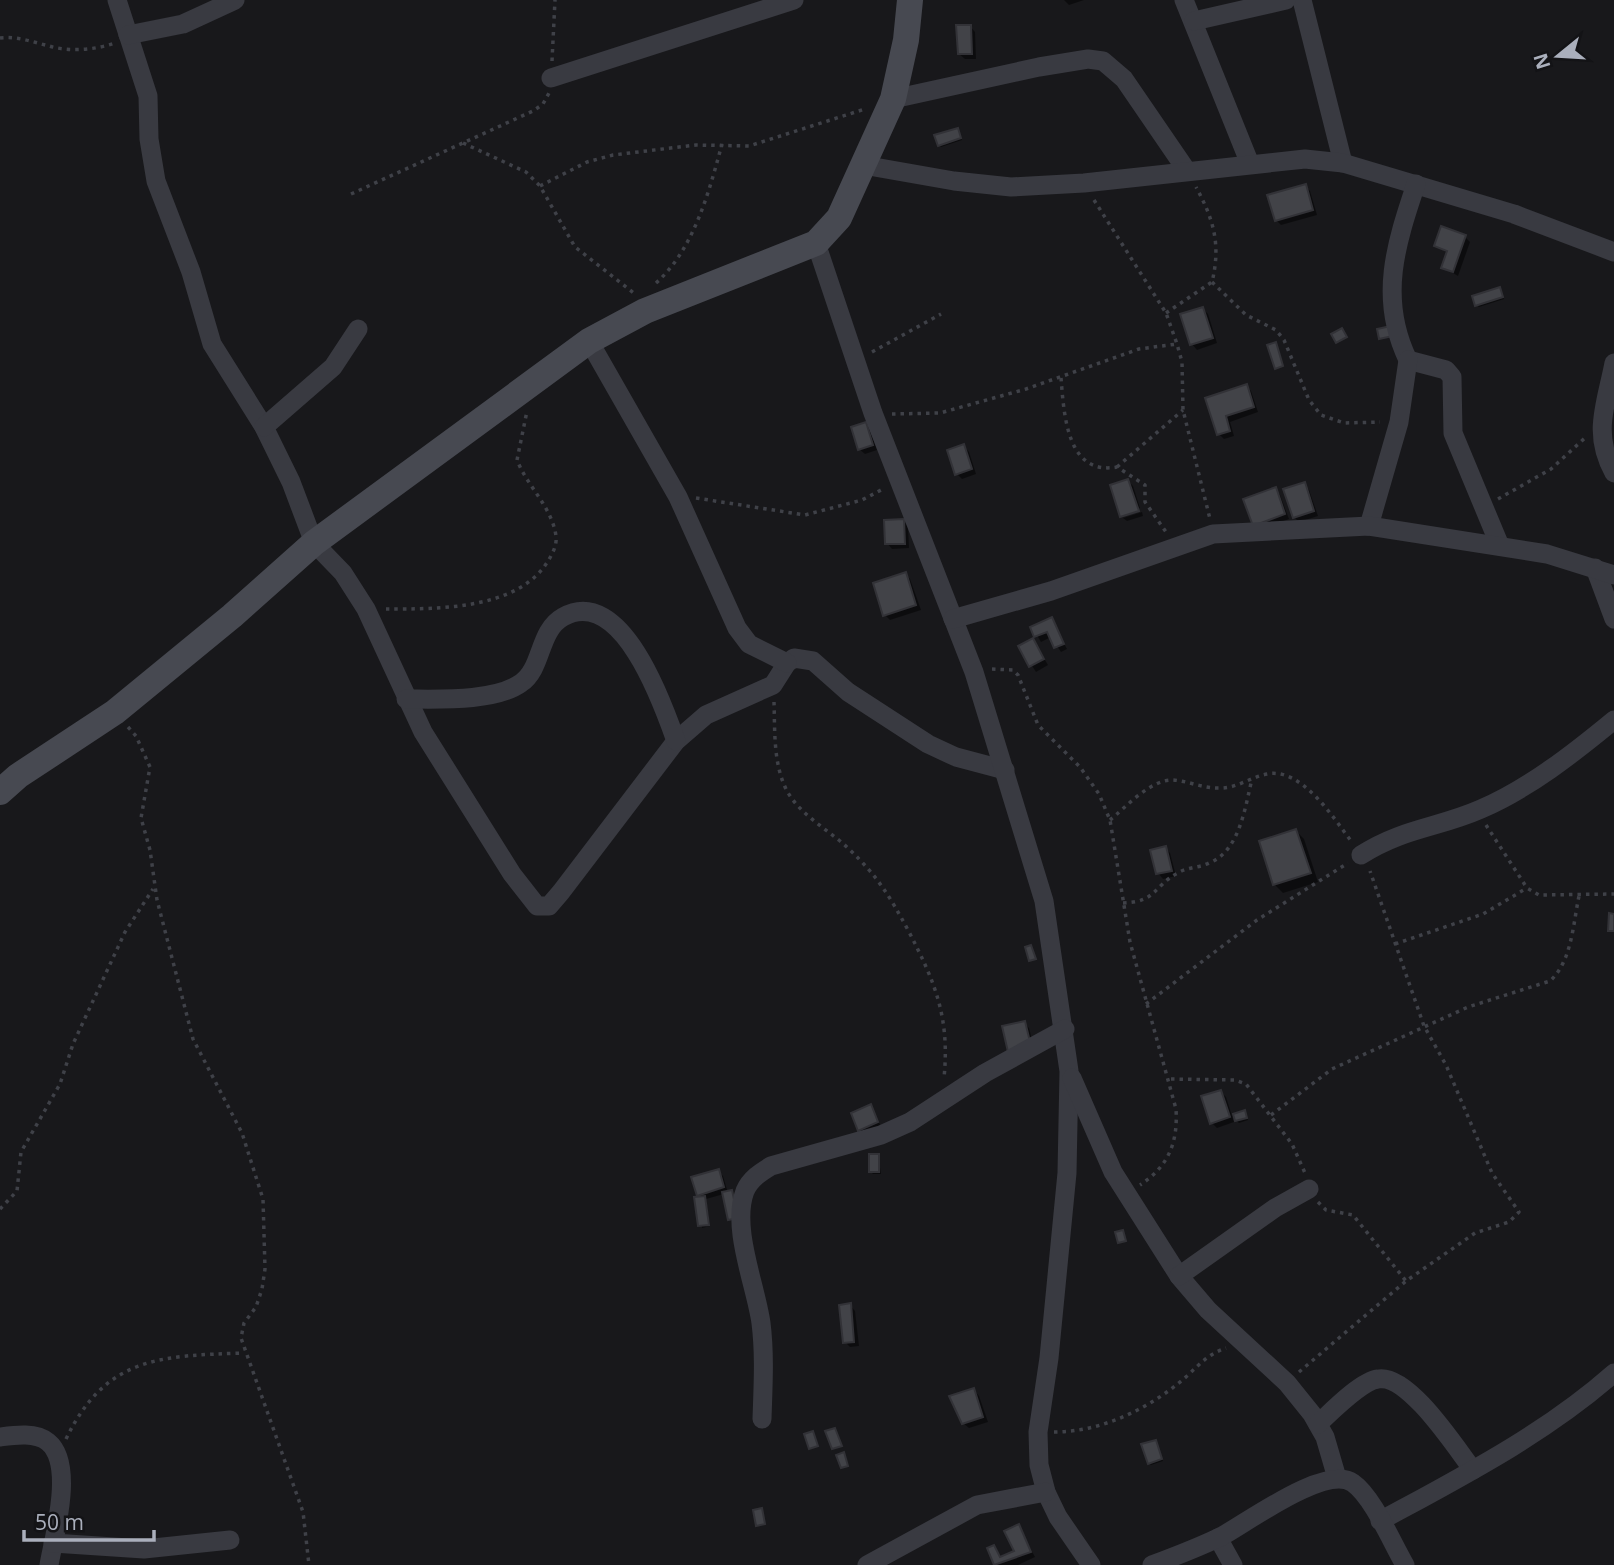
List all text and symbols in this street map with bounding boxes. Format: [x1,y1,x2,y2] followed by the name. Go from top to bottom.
[1523,21,1593,91] north arrow
[1527,50,1557,73] text: N
[24,1498,154,1542] scale bar
[35,1508,84,1536] text: 50 m

